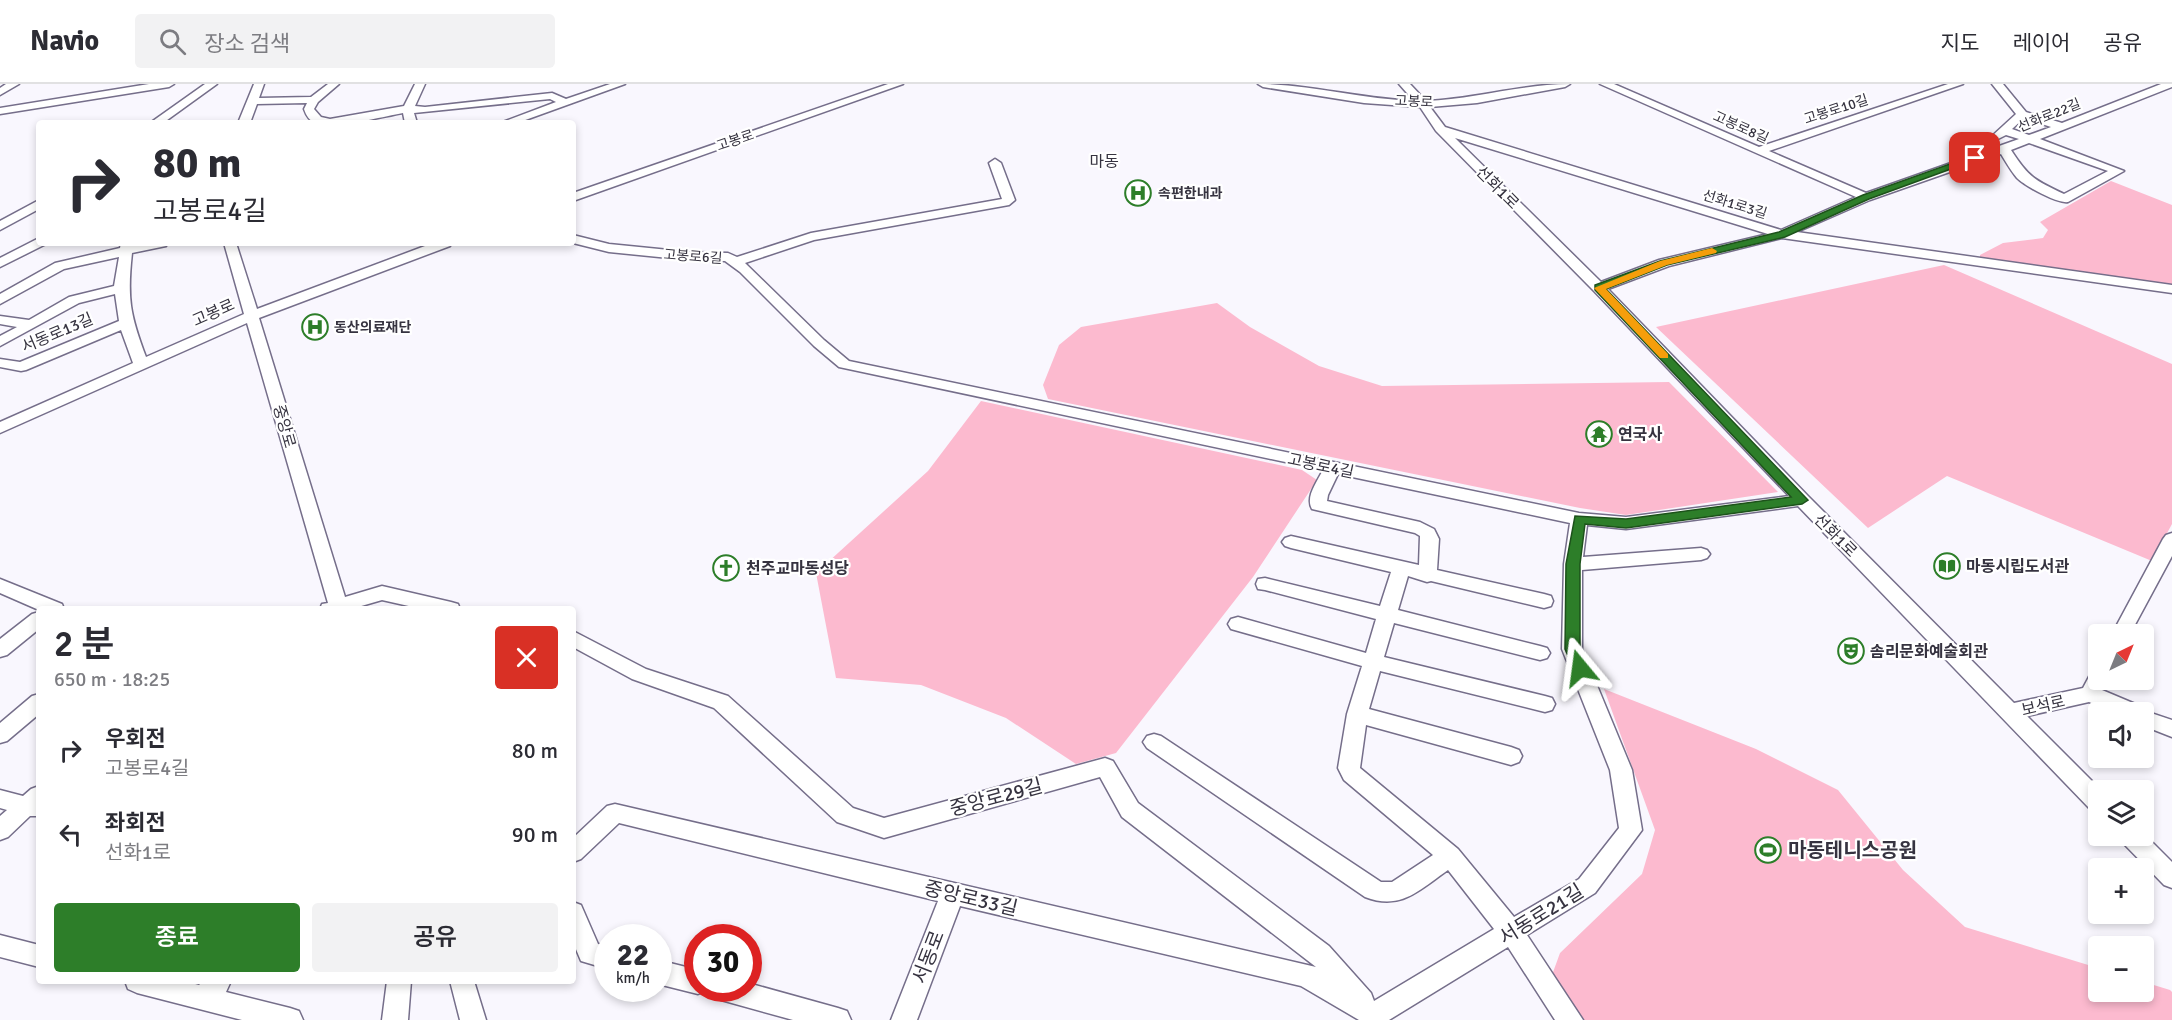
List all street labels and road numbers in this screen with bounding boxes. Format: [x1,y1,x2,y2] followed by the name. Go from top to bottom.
[1802,91,1870,128] street label: 고봉로10길
[1394,92,1434,111] street label: 고봉로
[2015,95,2083,136] street label: 선화로22길
[1710,108,1771,147] street label: 고봉로8길
[714,126,756,155] street label: 고봉로
[1472,162,1523,214] street label: 선화1로
[1701,187,1769,222] street label: 선화1로3길
[663,246,723,267] street label: 고봉로6길
[189,295,238,331] street label: 고봉로
[18,309,96,357] street label: 서동로13길
[268,402,300,451] street label: 중앙로
[1286,449,1356,483] street label: 고봉로4길
[1810,510,1861,562] street label: 선화1로
[2019,691,2067,721] street label: 보석로
[947,773,1045,822] street label: 중앙로29길
[922,876,1020,921] street label: 중앙로33길
[1494,879,1588,950] street label: 서동로21길
[907,927,950,987] street label: 서동로

